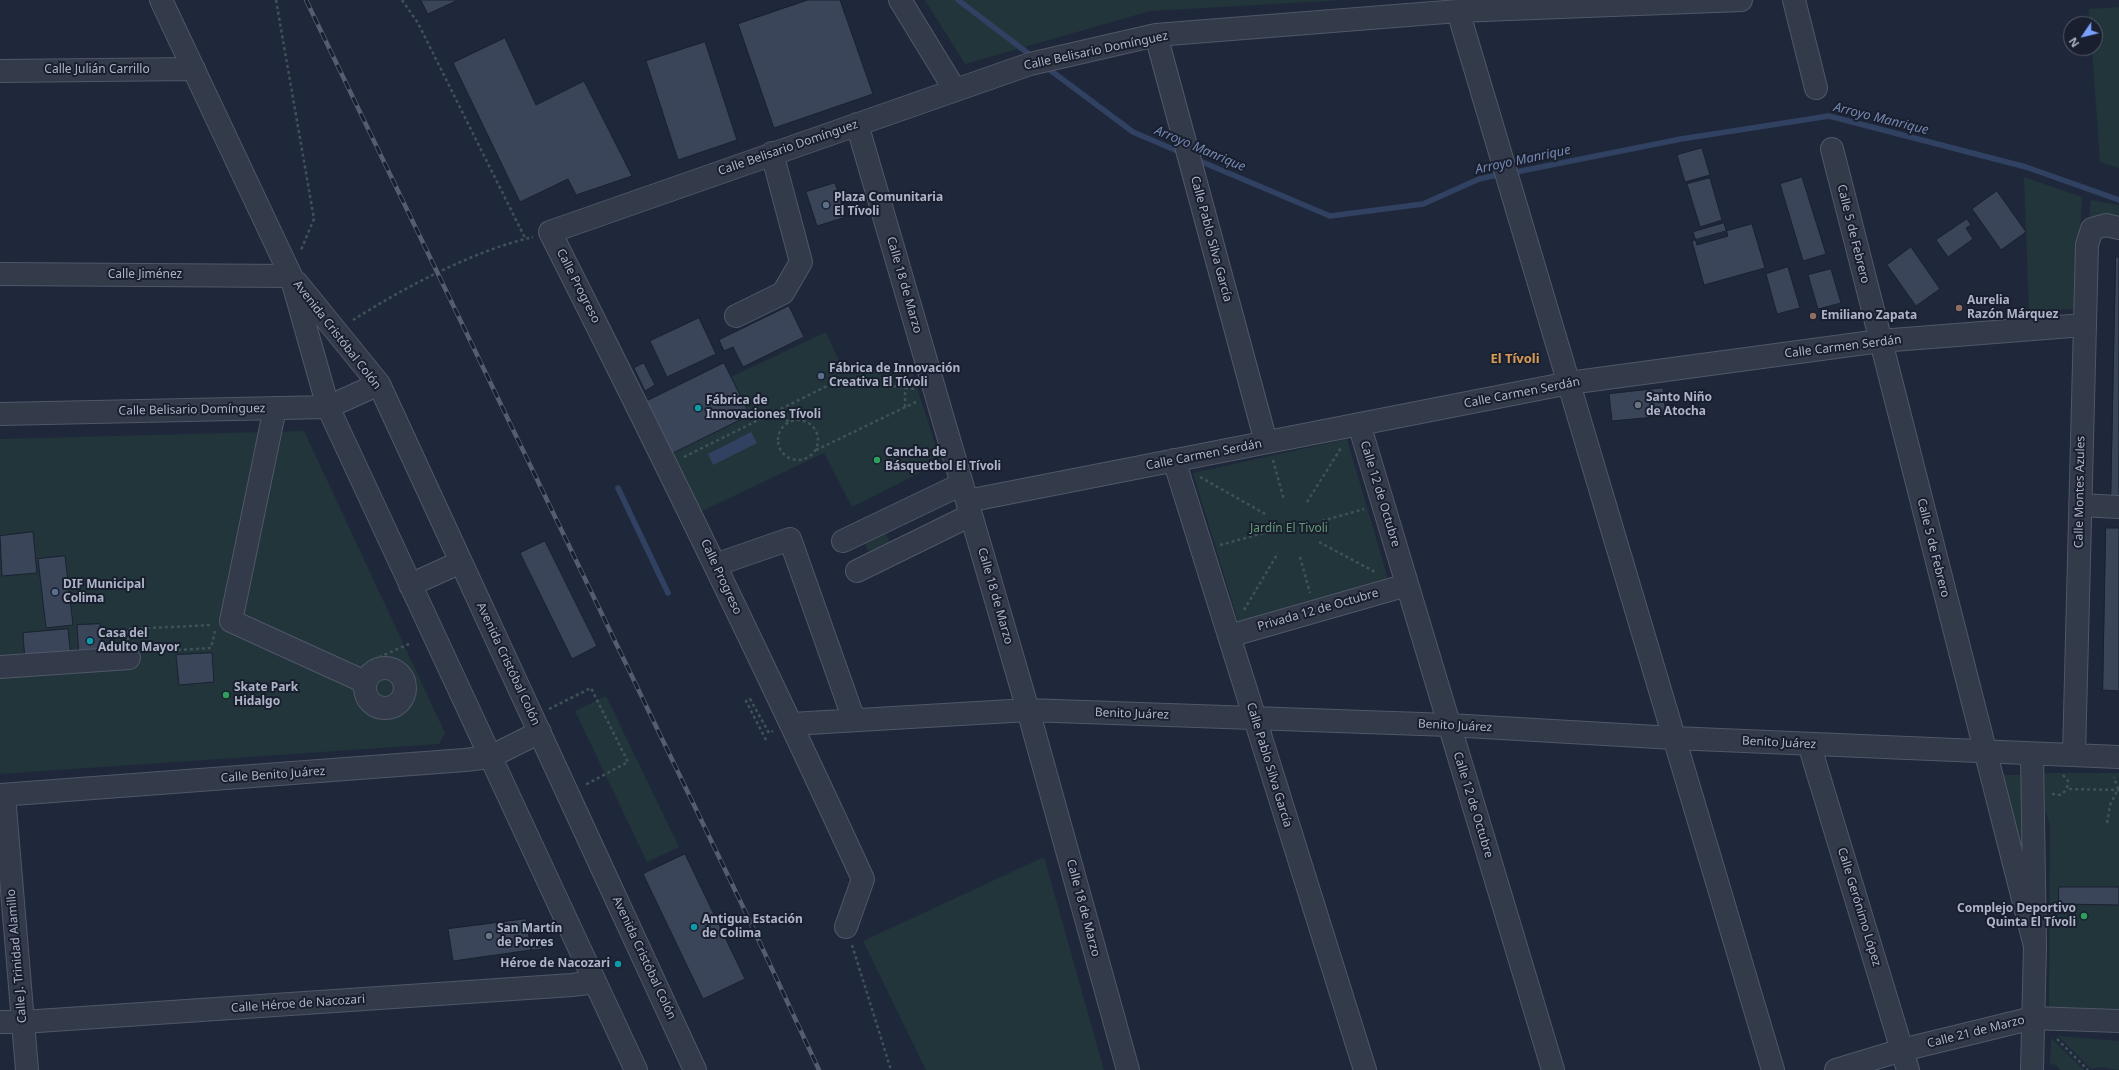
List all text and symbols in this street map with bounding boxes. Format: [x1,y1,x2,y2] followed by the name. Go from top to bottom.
[2063,16,2103,56] north arrow
[1023,29,1169,73] street label: Calle Belisario Domínguez
[2065,35,2082,51] text: N
[44,63,150,77] street label: Calle Julián Carrillo
[1832,100,1930,138] water label: Arroyo Manrique
[716,117,860,179] street label: Calle Belisario Domínguez
[1152,123,1248,175] water label: Arroyo Manrique
[1474,142,1572,178] water label: Arroyo Manrique
[1187,174,1235,304] street label: Calle Pablo Silva García
[1834,183,1872,285] street label: Calle 5 de Febrero
[834,191,943,219] place label: Plaza Comunitaria El Tívoli
[821,200,831,210] marker: Plaza Comunitaria El Tívoli
[883,235,925,335] street label: Calle 18 de Marzo
[553,246,603,326] street label: Calle Progreso
[108,268,182,282] street label: Calle Jiménez
[290,278,384,392] street label: Avenida Cristóbal Colón
[1967,294,2058,322] place label: Aurelia Razón Márquez
[1954,303,1964,313] marker: Aurelia Razón Márquez
[1821,309,1917,323] place label: Emiliano Zapata
[1808,311,1818,321] marker: Emiliano Zapata
[1784,333,1902,361] street label: Calle Carmen Serdán
[1490,351,1540,367] district label: El Tívoli
[829,362,960,390] place label: Fábrica de Innovación Creativa El Tívoli
[816,371,826,381] marker: Fábrica de Innovación Creativa El Tívoli
[1463,375,1581,411] street label: Calle Carmen Serdán
[1646,391,1712,419] place label: Santo Niño de Atocha
[706,394,821,422] place label: Fábrica de Innovaciones Tívoli
[1633,400,1643,410] marker: Santo Niño de Atocha
[118,402,266,418] street label: Calle Belisario Domínguez
[693,403,703,413] marker: Fábrica de Innovaciones Tívoli
[2072,436,2088,548] street label: Calle Montes Azules
[1145,437,1263,473] street label: Calle Carmen Serdán
[1357,439,1403,549] street label: Calle 12 de Octubre
[885,446,1001,474] place label: Cancha de Básquetbol El Tívoli
[872,455,882,465] marker: Cancha de Básquetbol El Tívoli
[1914,497,1952,599] street label: Calle 5 de Febrero
[1250,522,1328,536] park label: Jardín El Tivoli
[697,537,745,617] street label: Calle Progreso
[974,546,1016,646] street label: Calle 18 de Marzo
[63,578,145,606] place label: DIF Municipal Colima
[1256,586,1380,634] street label: Privada 12 de Octubre
[50,587,60,597] marker: DIF Municipal Colima
[473,600,543,728] street label: Avenida Cristóbal Colón
[98,627,179,655] place label: Casa del Adulto Mayor
[85,636,95,646] marker: Casa del Adulto Mayor
[234,681,298,709] place label: Skate Park Hidalgo
[221,690,231,700] marker: Skate Park Hidalgo
[1243,701,1295,829] street label: Calle Pablo Silva García
[1095,706,1169,722] street label: Benito Juárez
[1418,717,1492,735] street label: Benito Juárez
[1742,734,1816,752] street label: Benito Juárez
[1450,750,1496,860] street label: Calle 12 de Octubre
[220,764,326,786] street label: Calle Benito Juárez
[1834,846,1884,968] street label: Calle Gerónimo López
[1063,858,1103,958] street label: Calle 18 de Marzo
[4,888,30,1024] street label: Calle J. Trinidad Alamillo
[609,894,679,1022] street label: Avenida Cristóbal Colón
[1957,902,2076,930] place label: Complejo Deportivo Quinta El Tívoli
[2079,911,2089,921] marker: Complejo Deportivo Quinta El Tívoli
[702,913,803,941] place label: Antigua Estación de Colima
[497,922,562,950] place label: San Martín de Porres
[689,922,699,932] marker: Antigua Estación de Colima
[484,931,494,941] marker: San Martín de Porres
[500,957,610,971] place label: Héroe de Nacozari
[613,959,623,969] marker: Héroe de Nacozari
[230,992,366,1016] street label: Calle Héroe de Nacozari
[1926,1013,2026,1051] street label: Calle 21 de Marzo

